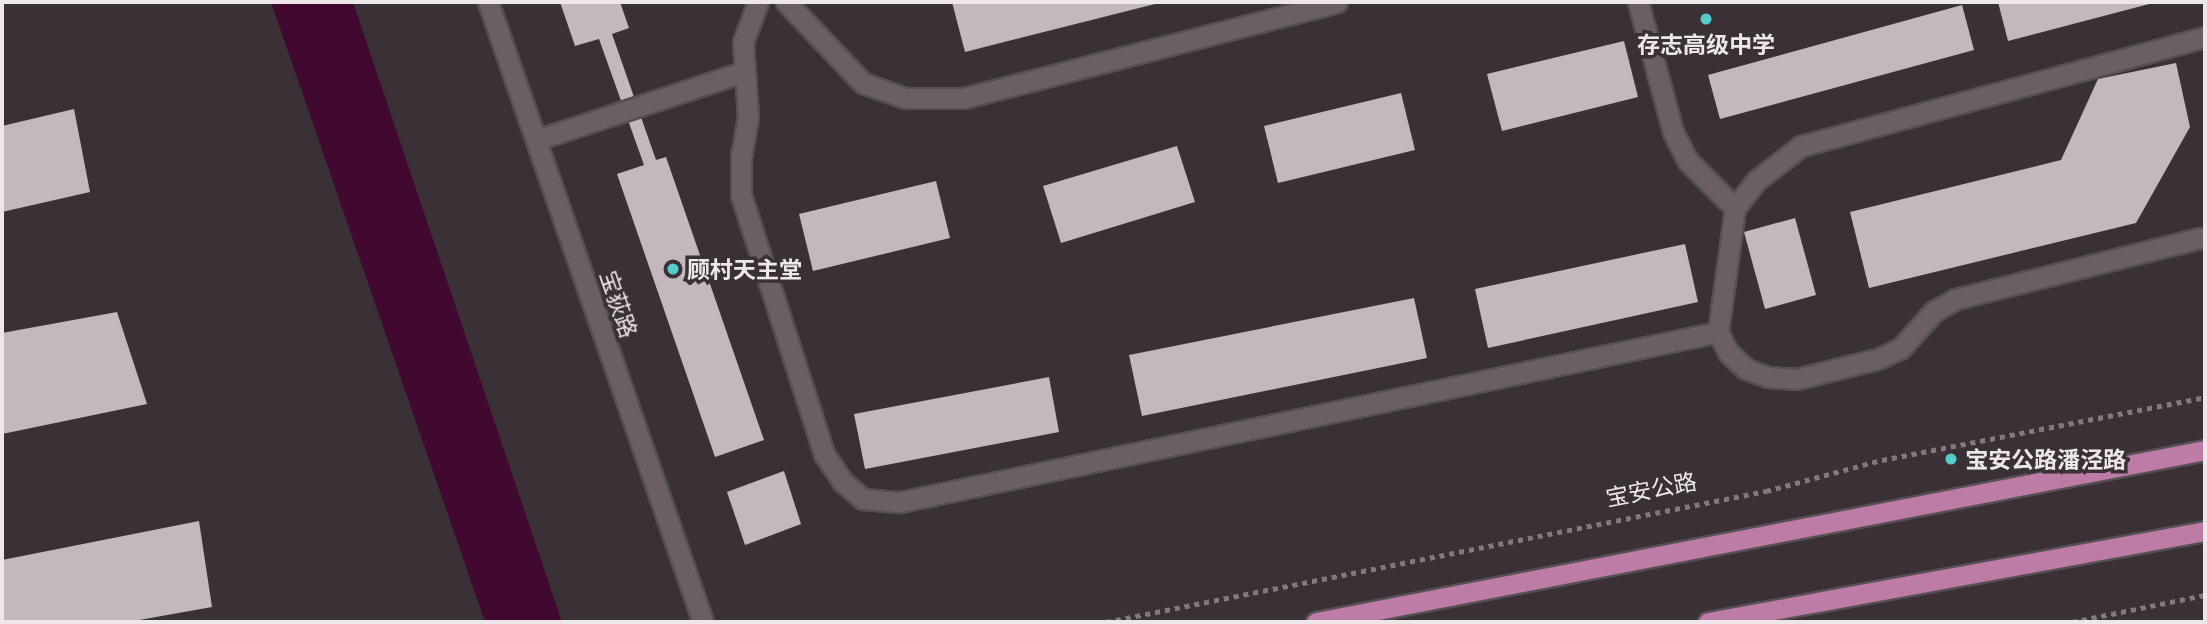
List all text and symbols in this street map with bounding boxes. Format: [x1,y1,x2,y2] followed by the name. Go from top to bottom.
[1698,11,1714,27] marker: 存志高级中学
[1637,30,1775,58] place label: 存志高级中学
[687,255,802,283] place label: 顾村天主堂
[665,261,681,277] marker: 顾村天主堂
[595,267,643,341] street label: 宝荻路
[1965,445,2126,473] place label: 宝安公路潘泾路
[1943,451,1959,467] marker: 宝安公路潘泾路
[1603,467,1699,511] street label: 宝安公路

